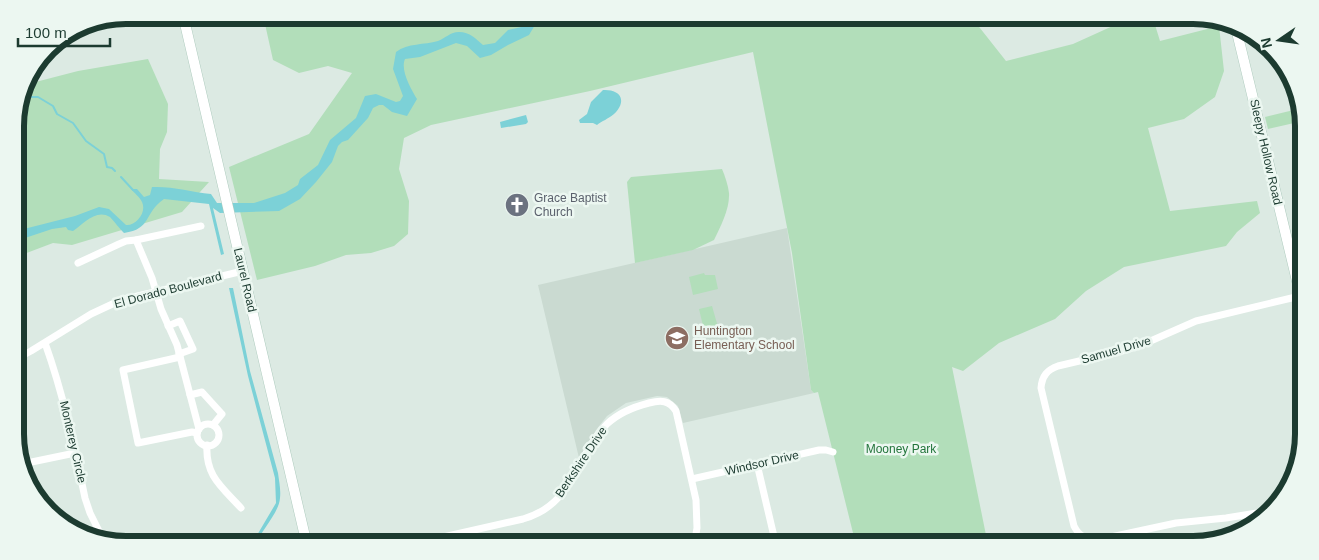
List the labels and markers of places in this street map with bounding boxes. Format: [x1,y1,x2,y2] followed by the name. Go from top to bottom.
[534,191,607,219] place label: Grace Baptist Church
[504,192,530,218] church icon: Grace Baptist Church
[694,324,795,352] place label: Huntington Elementary School
[664,325,690,351] school or university icon: Huntington Elementary School

